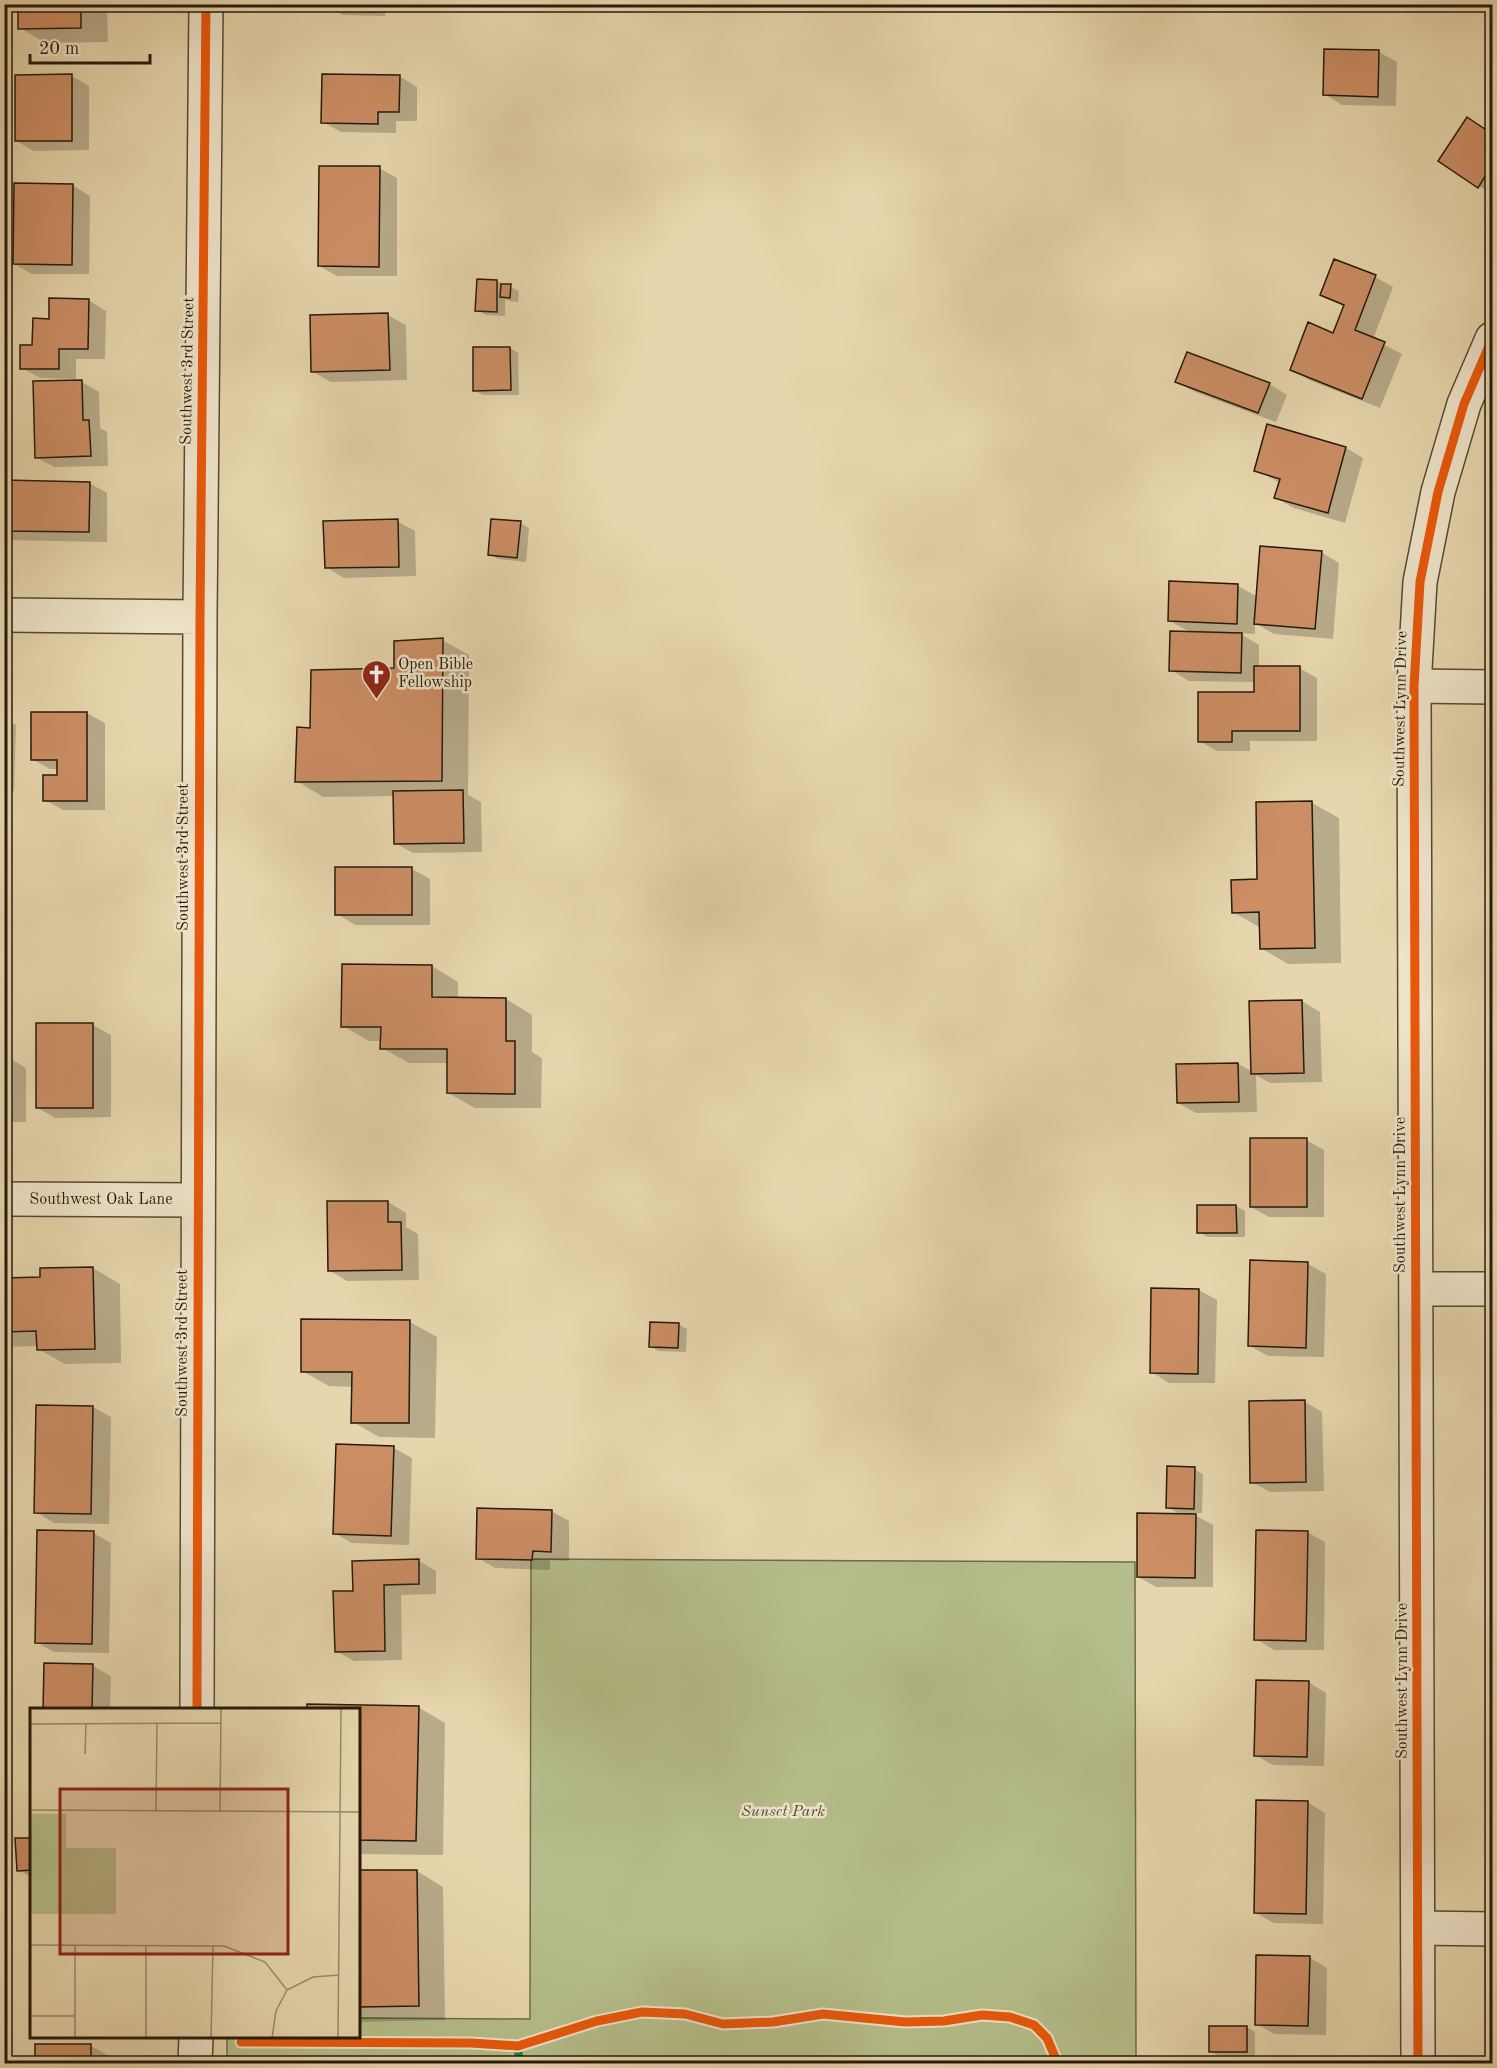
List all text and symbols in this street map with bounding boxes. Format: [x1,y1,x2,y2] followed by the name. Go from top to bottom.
[30,27,150,65] scale bar
[39,40,79,58] text: 20 m
[179,297,197,445] street label: Southwest 3rd Street
[1392,631,1410,787] street label: Southwest Lynn Drive
[398,657,473,691] place label: Open Bible Fellowship
[361,658,393,700] church icon: Open Bible Fellowship
[176,783,192,931] street label: Southwest 3rd Street
[1393,1117,1409,1273] street label: Southwest Lynn Drive
[29,1192,173,1208] street label: Southwest Oak Lane
[175,1269,191,1417] street label: Southwest 3rd Street
[1395,1603,1411,1759] street label: Southwest Lynn Drive
[30,1708,360,2038] inset map
[741,1804,825,1820] park label: Sunset Park

